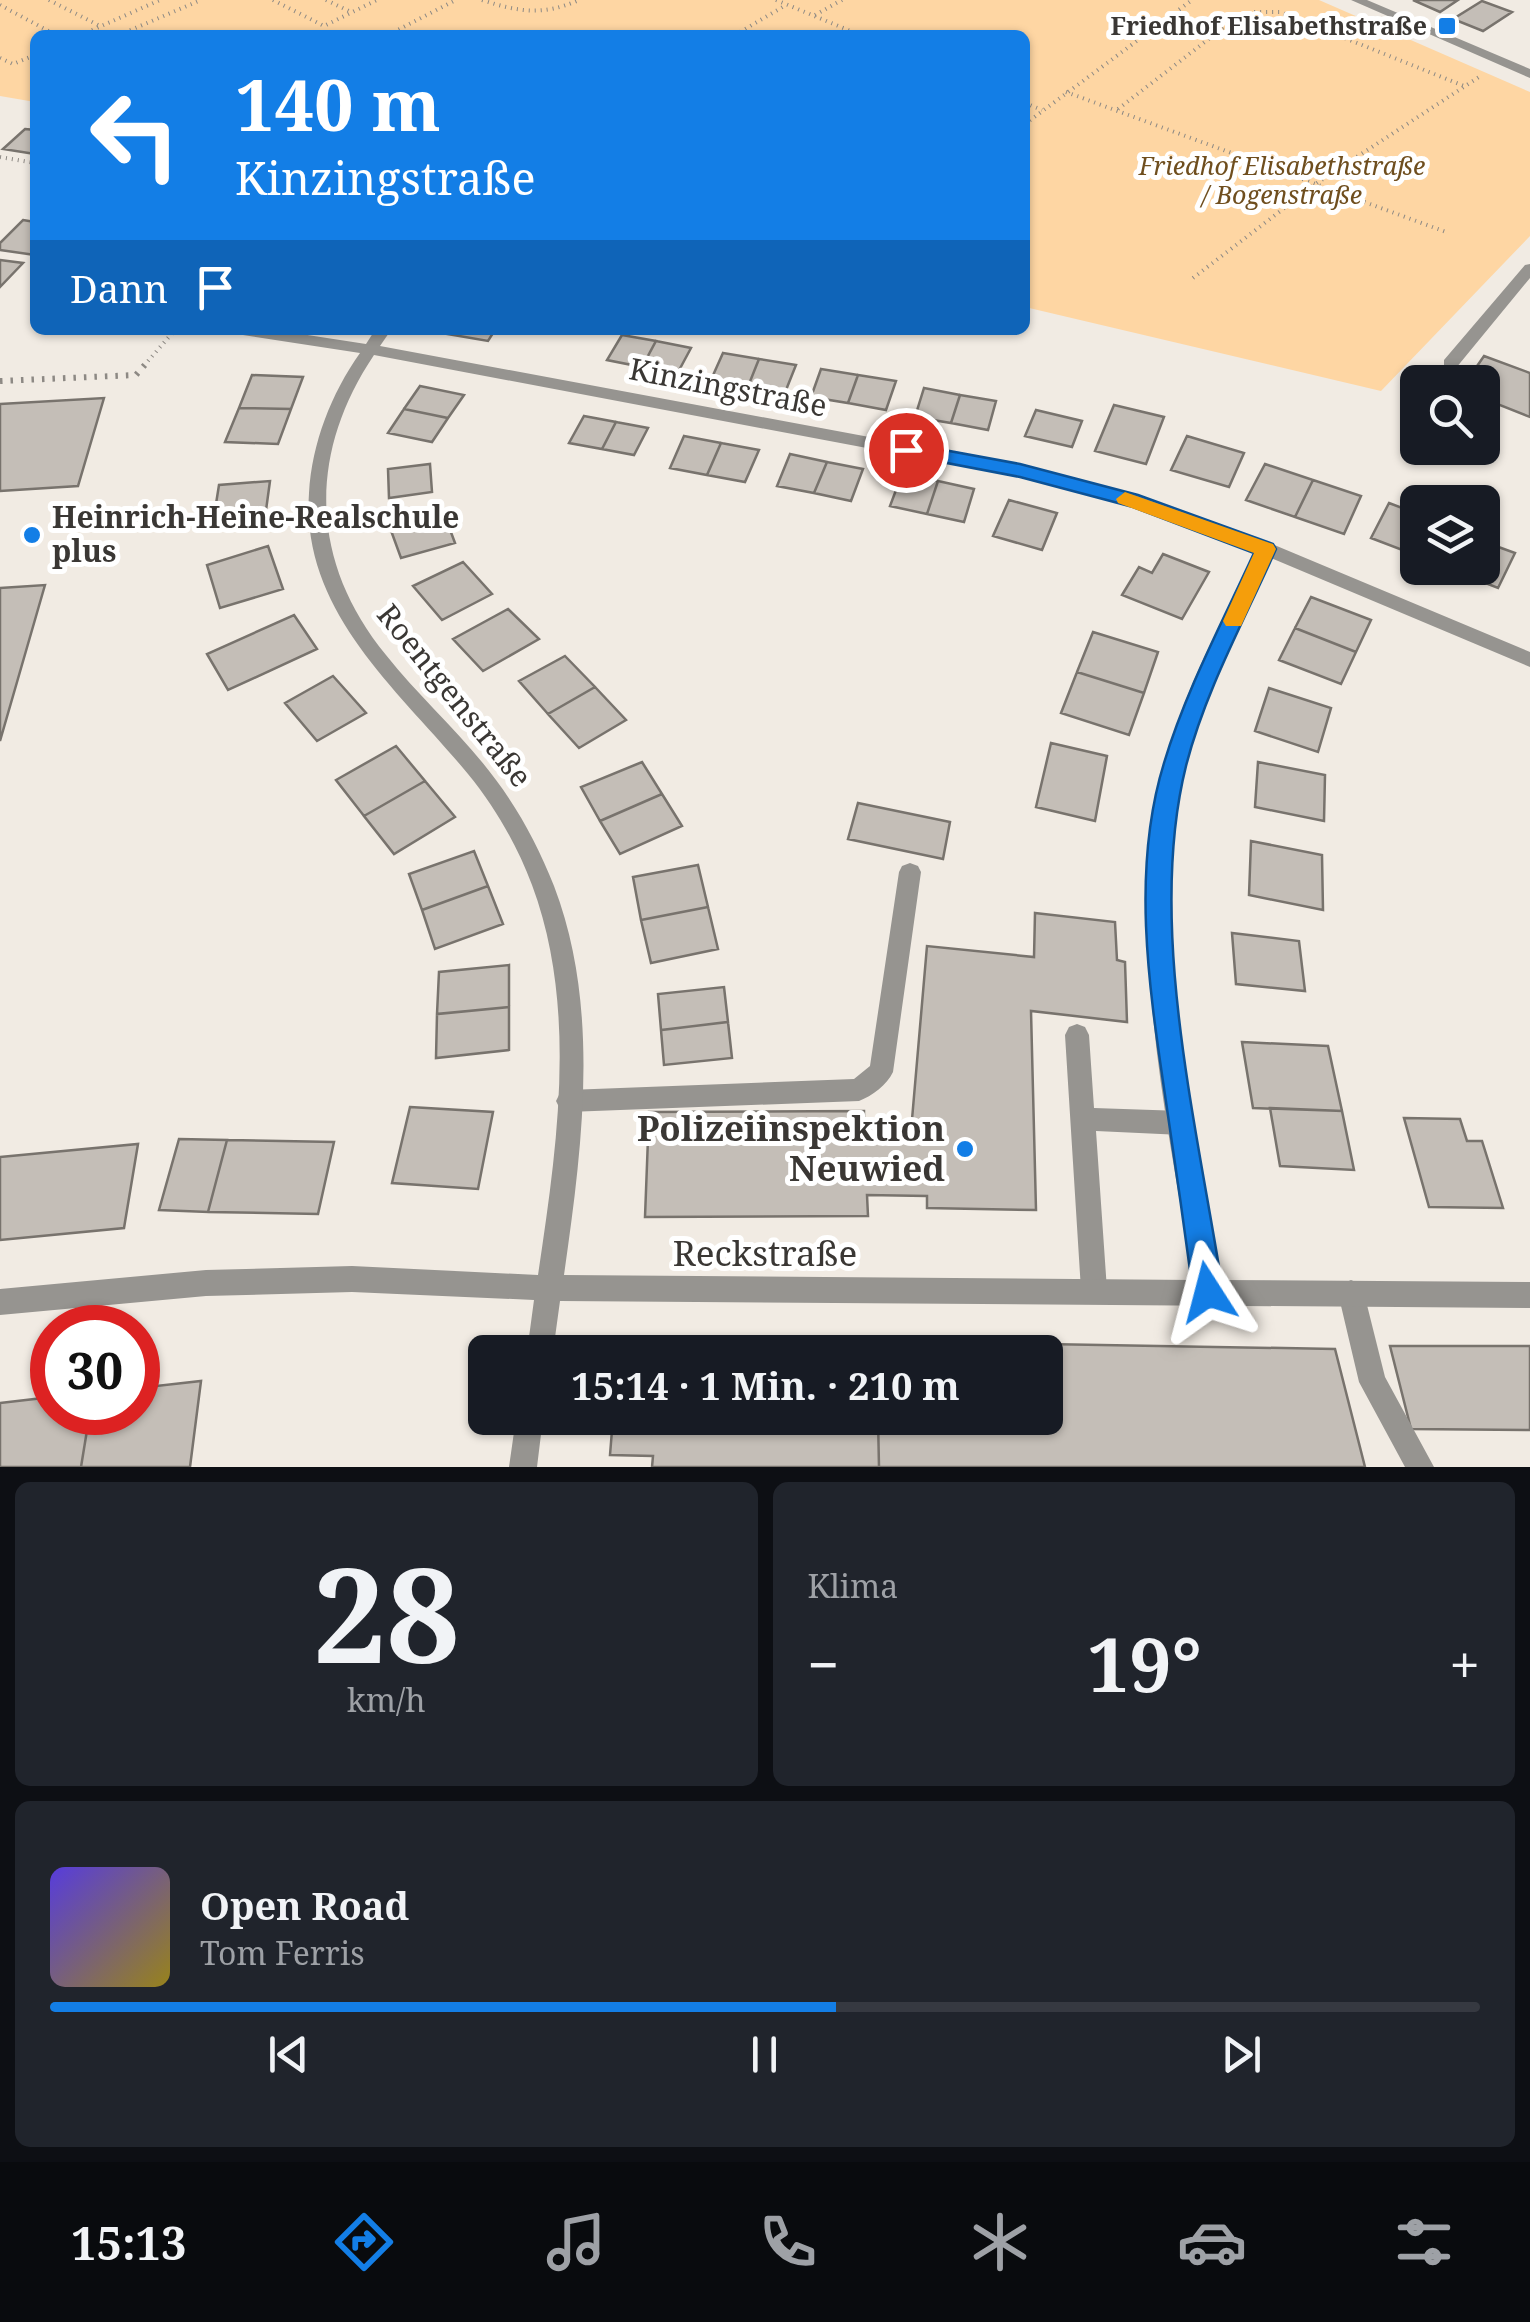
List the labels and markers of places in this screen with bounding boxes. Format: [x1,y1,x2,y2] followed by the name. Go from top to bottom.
[1110,8,1427,42] place label: Friedhof Elisabethstraße
[1436,15,1458,37] marker: Friedhof Elisabethstraße
[864,408,949,493] pin
[52,496,460,571] place label: Heinrich-Heine-Realschule plus
[21,524,43,546] marker: Heinrich-Heine-Realschule plus
[637,1104,945,1191] place label: Polizeiinspektion Neuwied
[954,1138,976,1160] marker: Polizeiinspektion Neuwied

